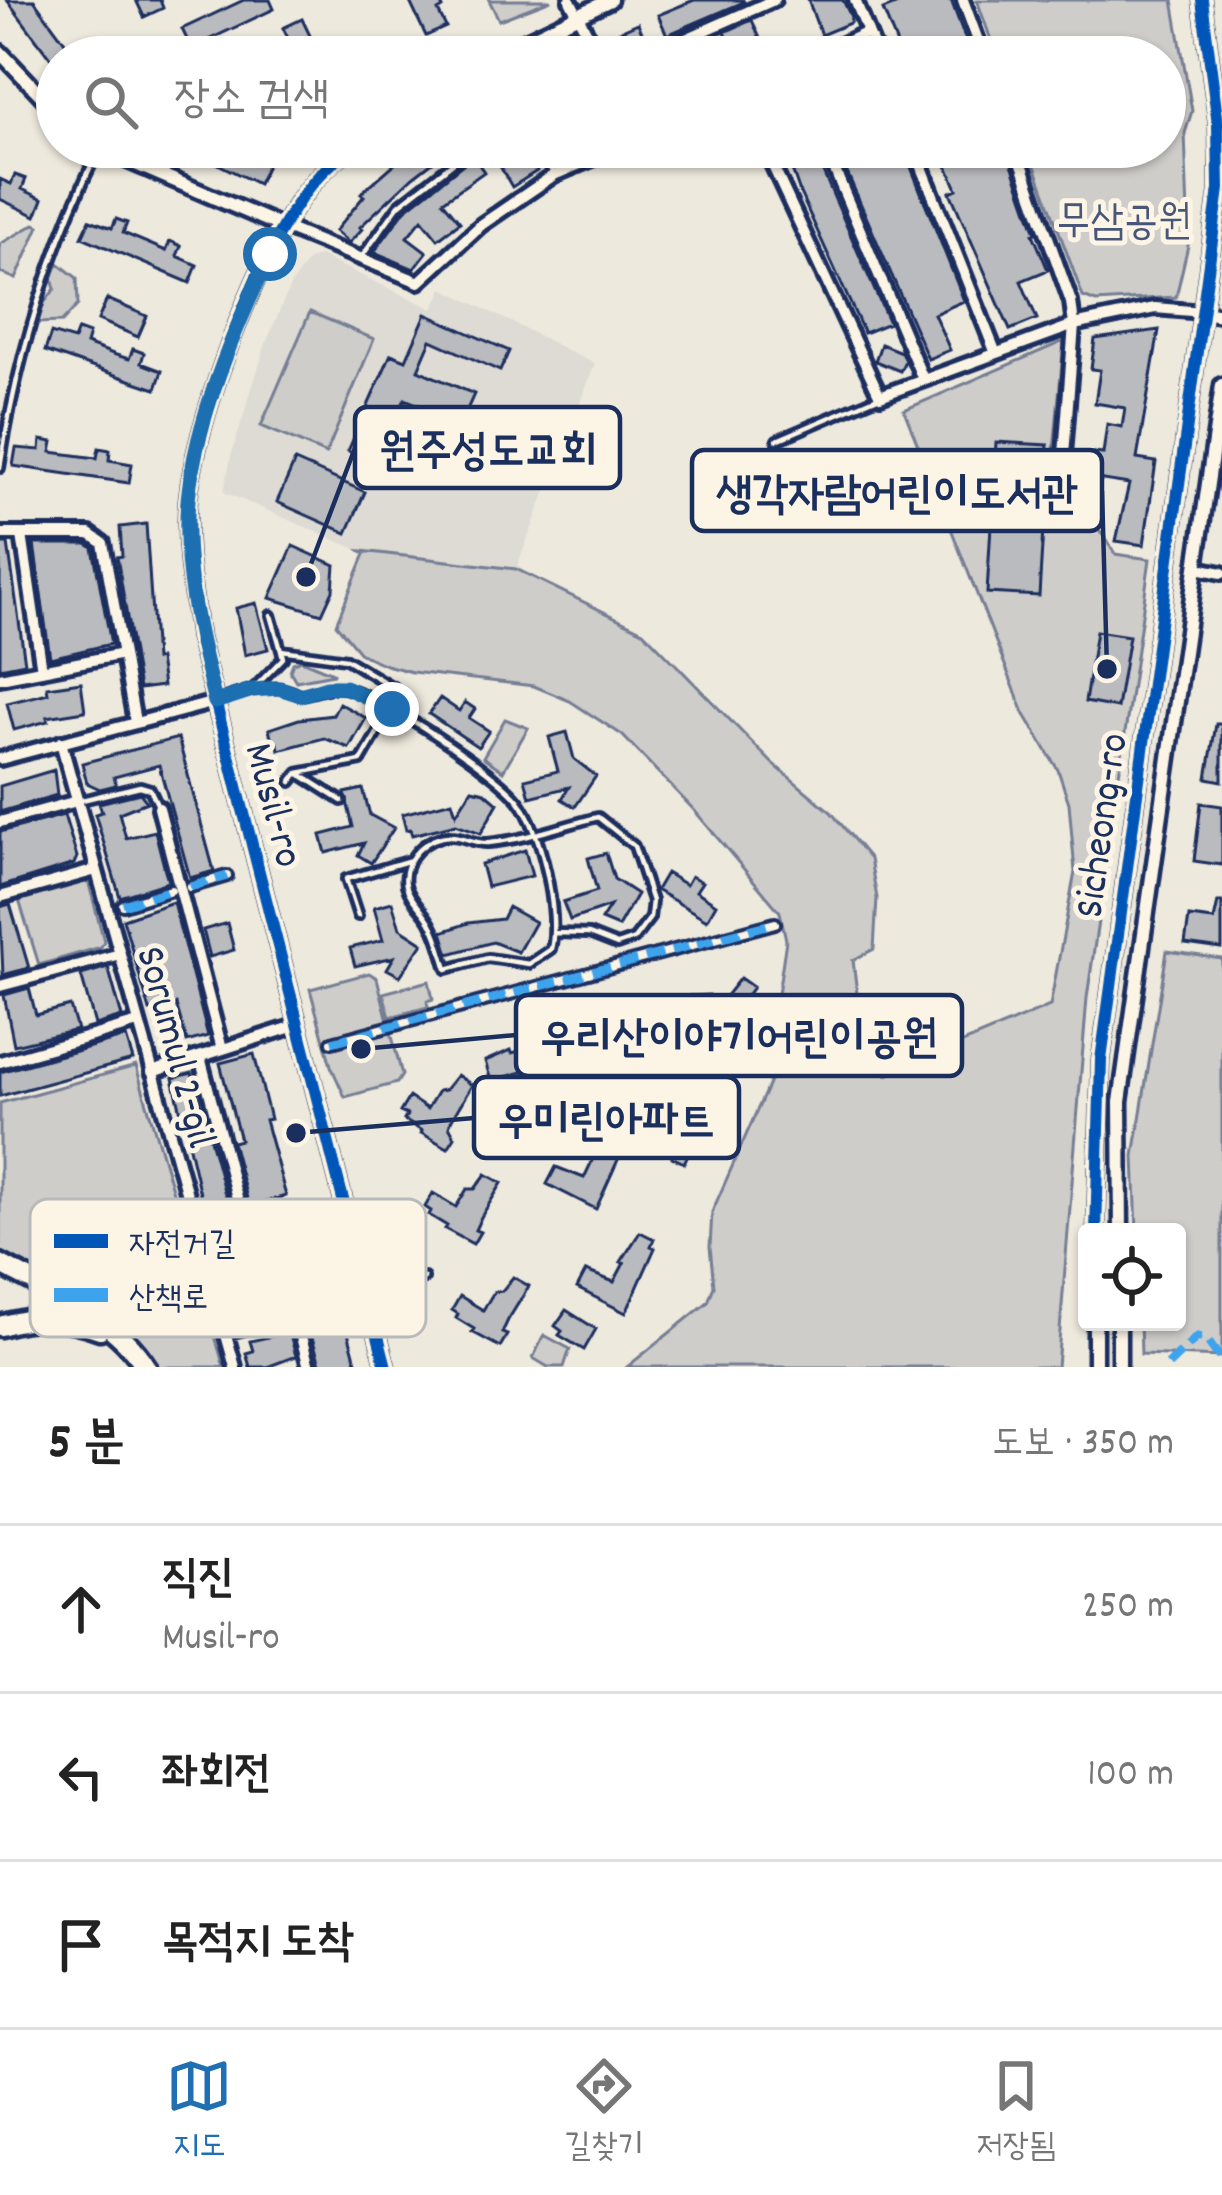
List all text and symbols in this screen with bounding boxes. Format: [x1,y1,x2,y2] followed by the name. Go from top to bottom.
[36,36,1186,168] search box
[78,69,144,135] icon: search
[174,70,329,134] text: 장소 검색
[1056,195,1192,255] park label: 무삼공원
[243,227,297,281] route start
[355,407,620,488] callout: 원주성도교회
[379,423,597,487] text: 원주성도교회
[692,450,1102,531] callout: 생각자람어린이도서관
[716,466,1078,530] text: 생각자람어린이도서관
[365,682,419,736] route end
[1062,730,1148,922] street label: Sicheong-ro
[225,737,316,875] street label: Musil-ro
[117,940,228,1155] street label: Sorumul 2-gil
[516,995,962,1076] callout: 우리산이야기어린이공원
[540,1010,938,1074] text: 우리산이야기어린이공원
[474,1077,739,1158] callout: 우미린아파트
[497,1093,715,1157] text: 우미린아파트
[30,1199,426,1337] legend
[129,1223,235,1270] text: 자전거길
[1078,1223,1186,1331] map controls
[1078,1223,1186,1331] button: locate
[129,1277,209,1324] text: 산책로
[48,1410,124,1482] text: 5 분
[992,1418,1174,1473] text: 도보 · 350 m
[162,1549,234,1613] text: 직진
[48,1576,114,1642] icon: ahead
[1082,1581,1174,1636] text: 250 m
[162,1613,280,1668] text: Musil-ro
[48,1744,114,1810] icon: left
[162,1745,271,1809] text: 좌회전
[1087,1749,1174,1804] text: 100 m
[48,1912,114,1978] icon: arrive
[162,1913,353,1977] text: 목적지 도착
[166,2053,232,2172] tab: 지도
[564,2053,644,2172] tab: 길찾기
[976,2053,1056,2172] tab: 저장됨

